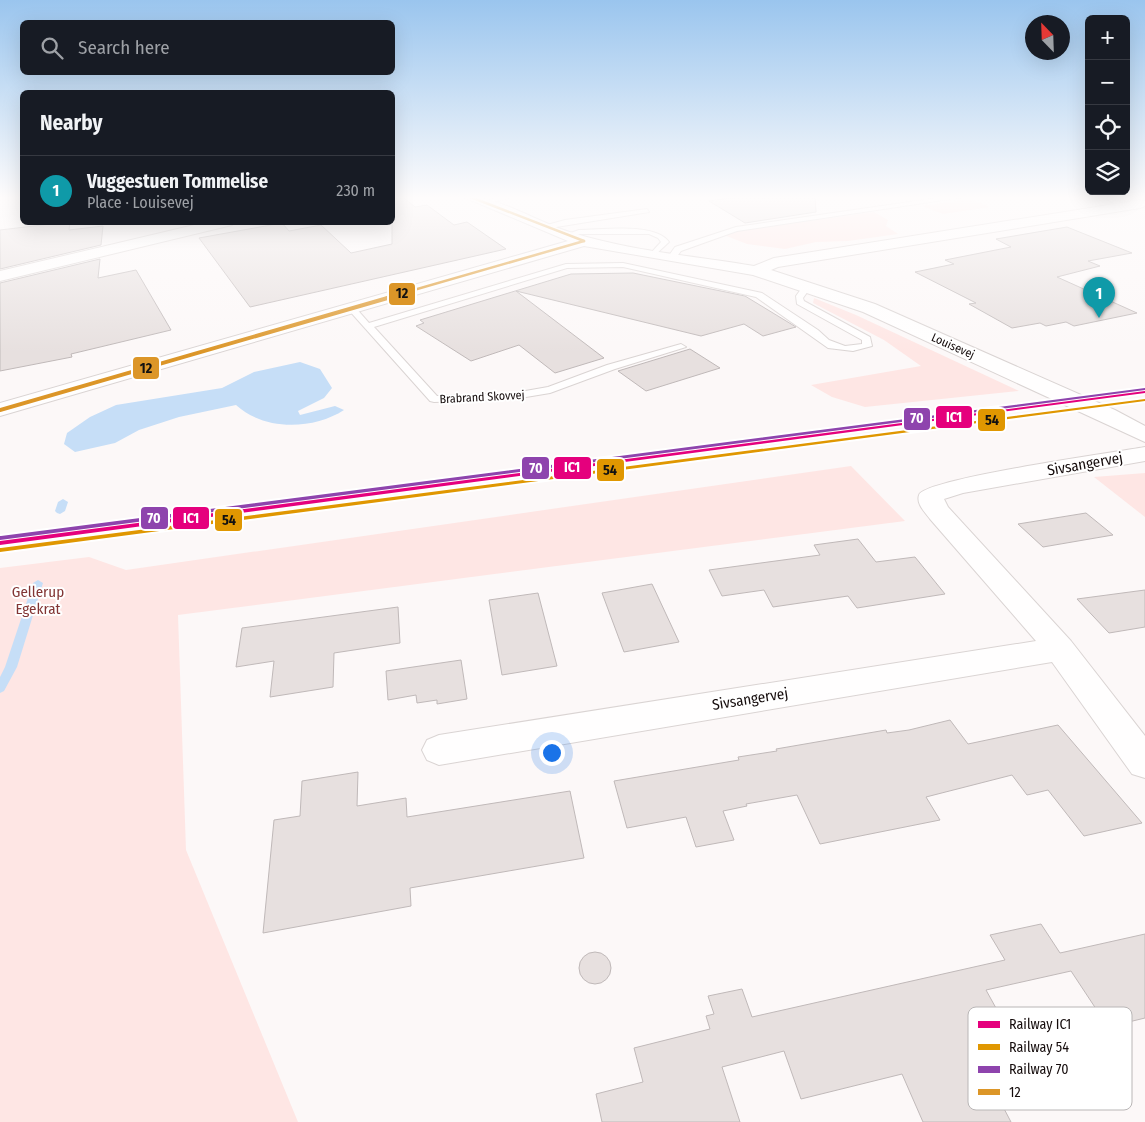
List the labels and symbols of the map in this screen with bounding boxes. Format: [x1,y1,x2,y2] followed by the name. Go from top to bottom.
[1025,15,1070,60] north arrow
[1083,277,1115,318] pin: 1
[388,282,416,306] line badge: 12
[396,285,409,302] text: 12
[929,330,977,362] street label: Louisevej
[132,356,160,380] line badge: 12
[140,360,153,377] text: 12
[439,388,525,406] street label: Brabrand Skovvej
[935,405,973,429] line badge: IC1
[903,407,931,431] line badge: 70
[977,408,1006,432] line badge: 54
[946,409,962,426] text: IC1
[910,410,924,427] text: 70
[985,412,999,429] text: 54
[1046,448,1124,480] street label: Sivsangervej
[521,456,550,480] line badge: 70
[553,456,592,480] line badge: IC1
[596,458,625,482] line badge: 54
[564,459,580,476] text: IC1
[529,460,543,477] text: 70
[603,462,617,479] text: 54
[140,506,169,530] line badge: 70
[172,506,210,530] line badge: IC1
[214,508,243,532] line badge: 54
[147,510,161,527] text: 70
[183,510,199,527] text: IC1
[222,512,236,529] text: 54
[12,583,64,618] park label: Gellerup Egekrat
[711,684,789,714] street label: Sivsangervej
[539,740,565,766] your location
[968,1007,1132,1110] legend
[1009,1016,1071,1033] text: Railway IC1
[1009,1039,1069,1056] text: Railway 54
[1009,1061,1069,1078] text: Railway 70
[1009,1084,1021,1101] text: 12

